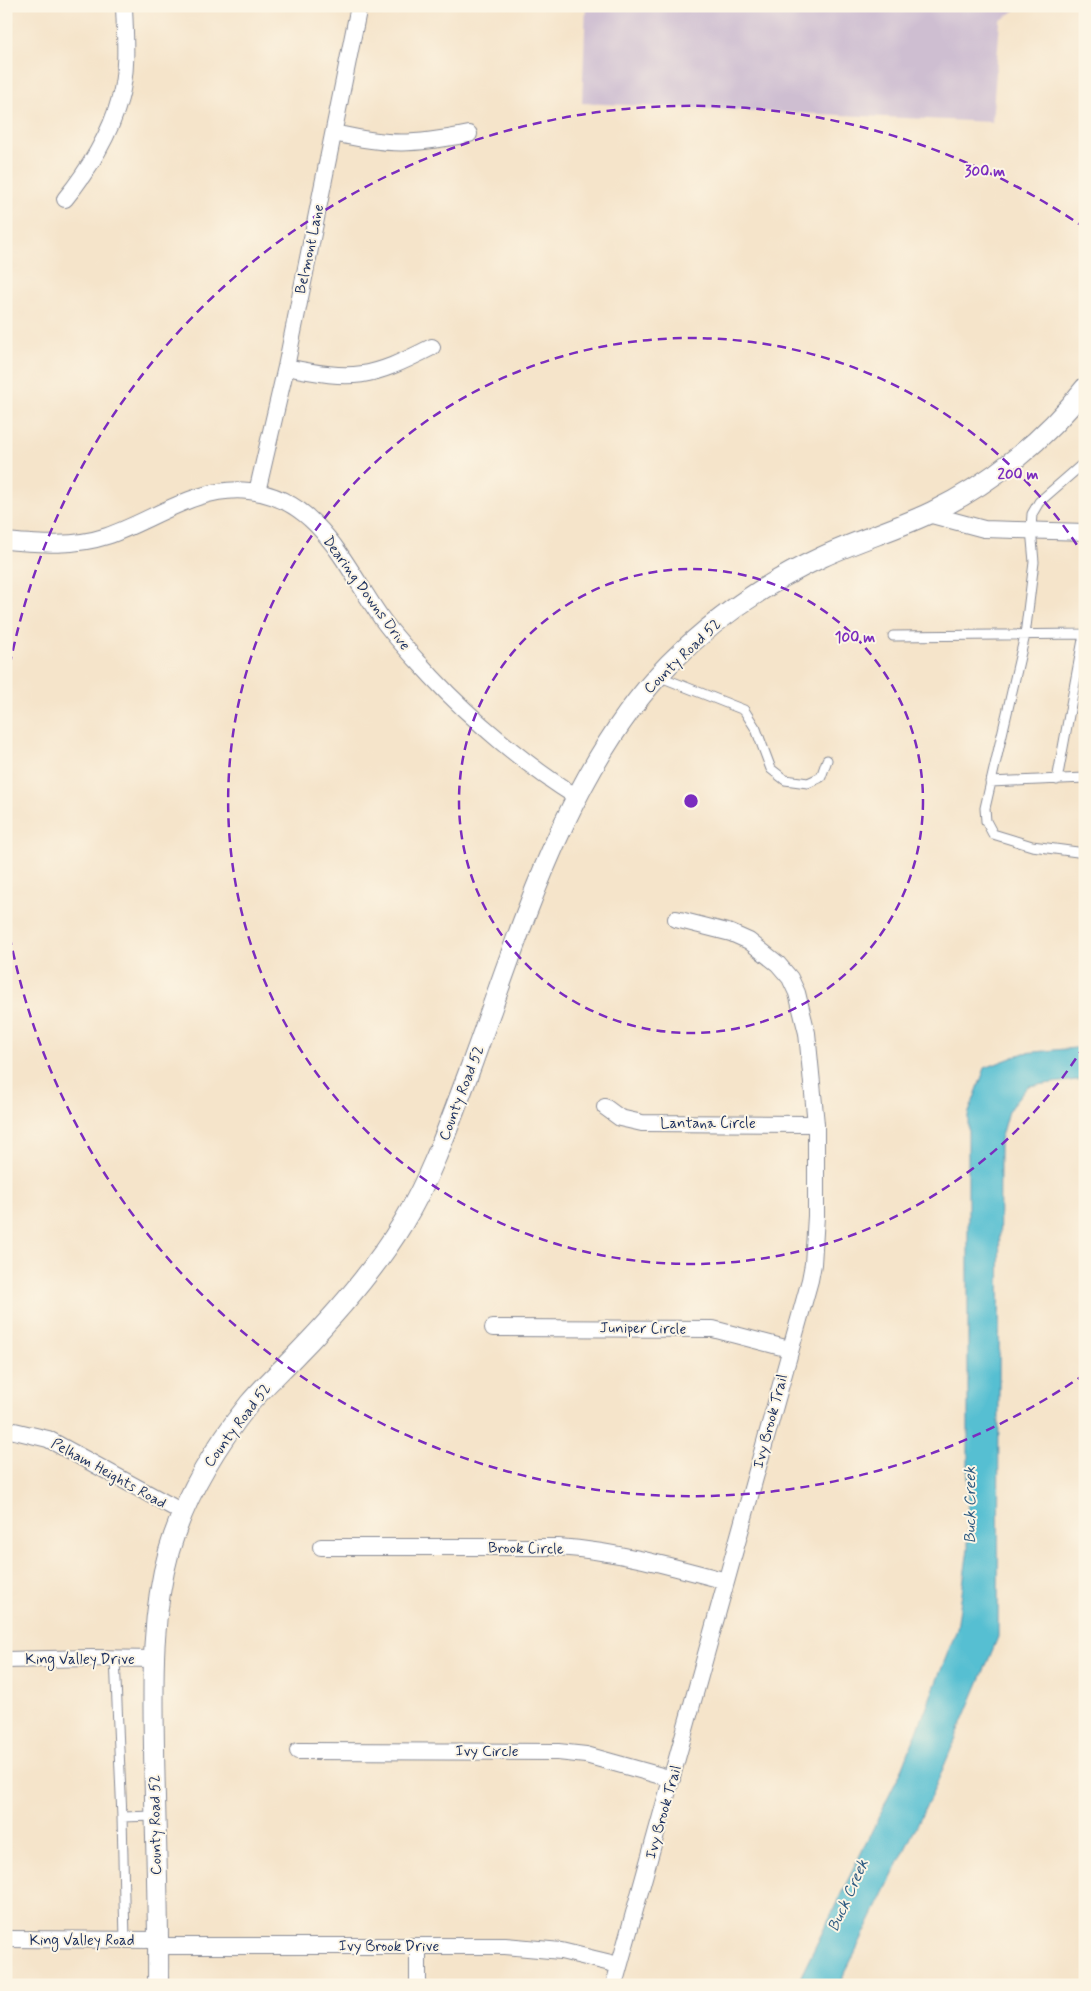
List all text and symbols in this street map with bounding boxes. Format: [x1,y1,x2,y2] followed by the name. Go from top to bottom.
[965,162,1005,182] text: 300 m
[291,202,329,296] street label: Belmont Lane
[998,465,1039,485] text: 200 m
[318,532,415,655] street label: Dearing Downs Drive
[640,615,726,699] street label: County Road 52
[835,628,875,648] text: 100 m
[682,792,700,810] centre of rings
[435,1043,489,1144] street label: County Road 52
[660,1114,756,1134] street label: Lantana Circle
[599,1318,687,1340] street label: Juniper Circle
[749,1372,793,1471] street label: Ivy Brook Trail
[200,1380,276,1472] street label: County Road 52
[47,1434,170,1514] street label: Pelham Heights Road
[960,1466,981,1543] water label: Buck Creek
[488,1538,564,1560] street label: Brook Circle
[25,1650,135,1671] street label: King Valley Drive
[455,1742,519,1762] street label: Ivy Circle
[641,1763,687,1861] street label: Ivy Brook Trail
[145,1775,167,1875] street label: County Road 52
[823,1856,874,1935] water label: Buck Creek
[29,1931,135,1952] street label: King Valley Road
[339,1937,439,1957] street label: Ivy Brook Drive

